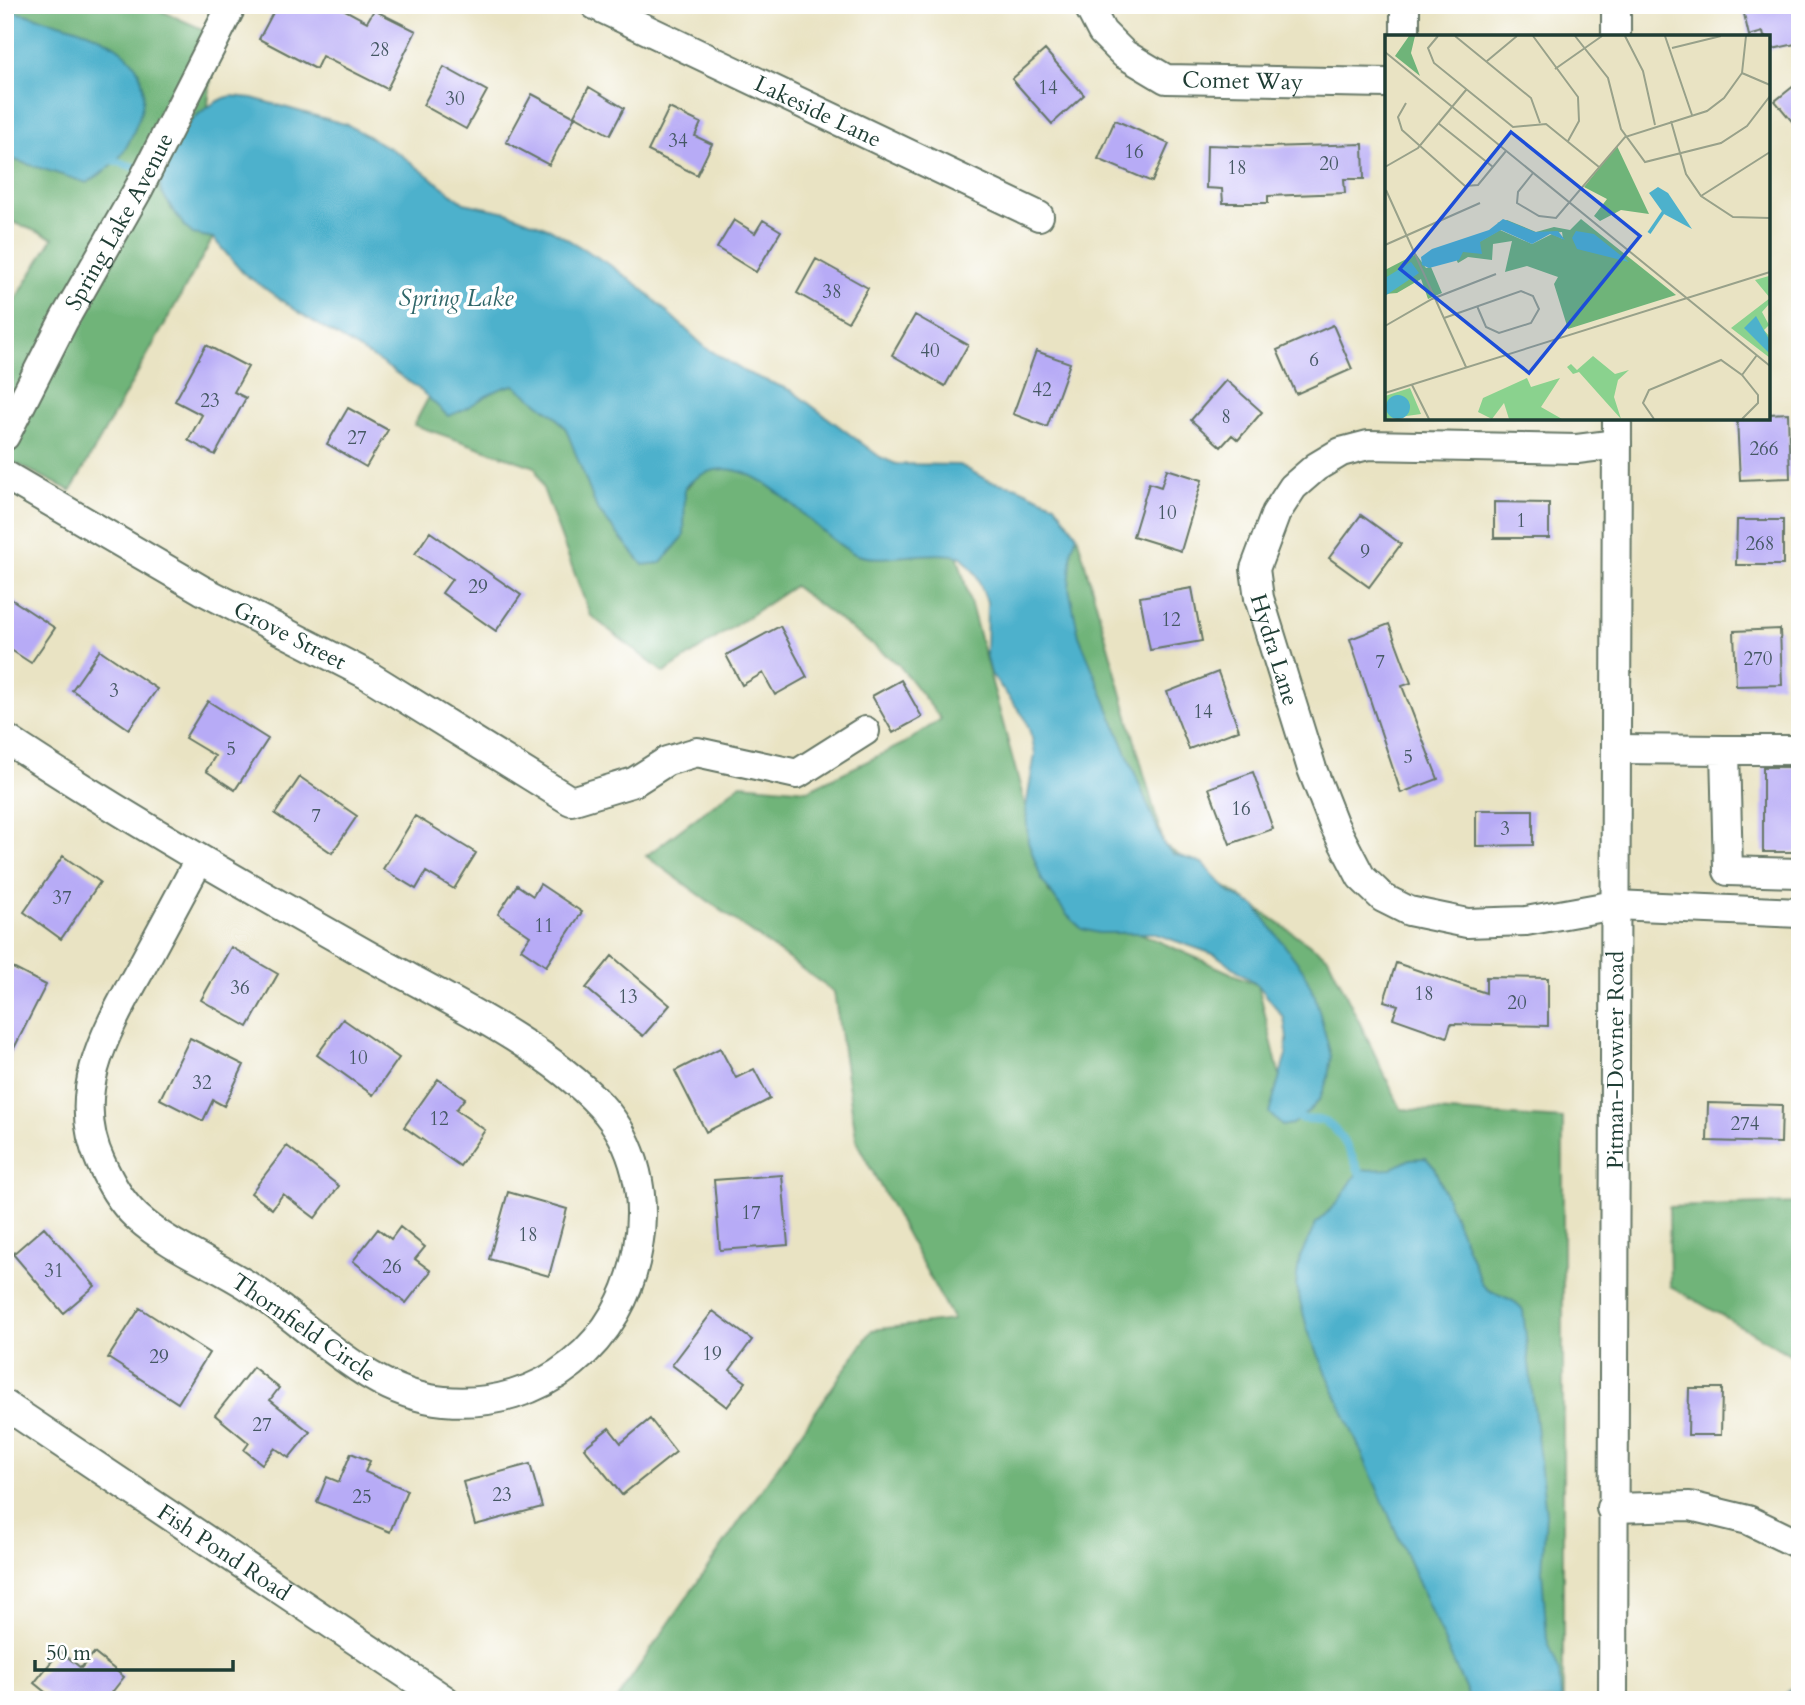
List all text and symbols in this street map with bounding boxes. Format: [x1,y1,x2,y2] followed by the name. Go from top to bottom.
[1385,35,1770,420] inset map
[370,37,390,63] house number: 28
[1182,64,1303,97] street label: Comet Way
[749,68,886,155] street label: Lakeside Lane
[1038,75,1058,101] house number: 14
[445,86,465,112] house number: 30
[58,128,181,316] street label: Spring Lake Avenue
[668,128,688,154] house number: 34
[1124,139,1144,165] house number: 16
[1319,151,1339,177] house number: 20
[1227,155,1247,181] house number: 18
[822,279,842,305] house number: 38
[399,282,514,315] water label: Spring Lake
[920,338,940,364] house number: 40
[1309,347,1319,373] house number: 6
[1032,377,1052,403] house number: 42
[200,388,220,414] house number: 23
[1221,404,1231,430] house number: 8
[347,425,367,451] house number: 27
[1749,436,1779,462] house number: 266
[1157,500,1177,526] house number: 10
[1516,508,1526,534] house number: 1
[1745,531,1775,557] house number: 268
[1360,539,1370,565] house number: 9
[468,574,488,600] house number: 29
[1243,590,1306,709] street label: Hydra Lane
[228,594,351,677] street label: Grove Street
[1161,607,1181,633] house number: 12
[1743,646,1773,672] house number: 270
[1375,649,1385,675] house number: 7
[109,678,119,704] house number: 3
[1193,699,1213,725] house number: 14
[226,736,236,762] house number: 5
[1403,744,1413,770] house number: 5
[1231,796,1251,822] house number: 16
[311,803,321,829] house number: 7
[1500,816,1510,842] house number: 3
[52,885,72,911] house number: 37
[534,913,554,939] house number: 11
[1600,950,1631,1169] street label: Pitman-Downer Road
[230,975,250,1001] house number: 36
[1414,981,1434,1007] house number: 18
[618,984,638,1010] house number: 13
[1507,990,1527,1016] house number: 20
[348,1045,368,1071] house number: 10
[192,1070,212,1096] house number: 32
[429,1106,449,1132] house number: 12
[1730,1111,1760,1137] house number: 274
[741,1200,761,1226] house number: 17
[518,1222,538,1248] house number: 18
[382,1254,402,1280] house number: 26
[44,1258,64,1284] house number: 31
[225,1266,382,1389] street label: Thornfield Circle
[702,1341,722,1367] house number: 19
[149,1344,169,1370] house number: 29
[252,1412,272,1438] house number: 27
[492,1482,512,1508] house number: 23
[352,1484,372,1510] house number: 25
[151,1497,297,1609] street label: Fish Pond Road
[35,1628,233,1672] scale bar
[46,1639,91,1668] text: 50 m

